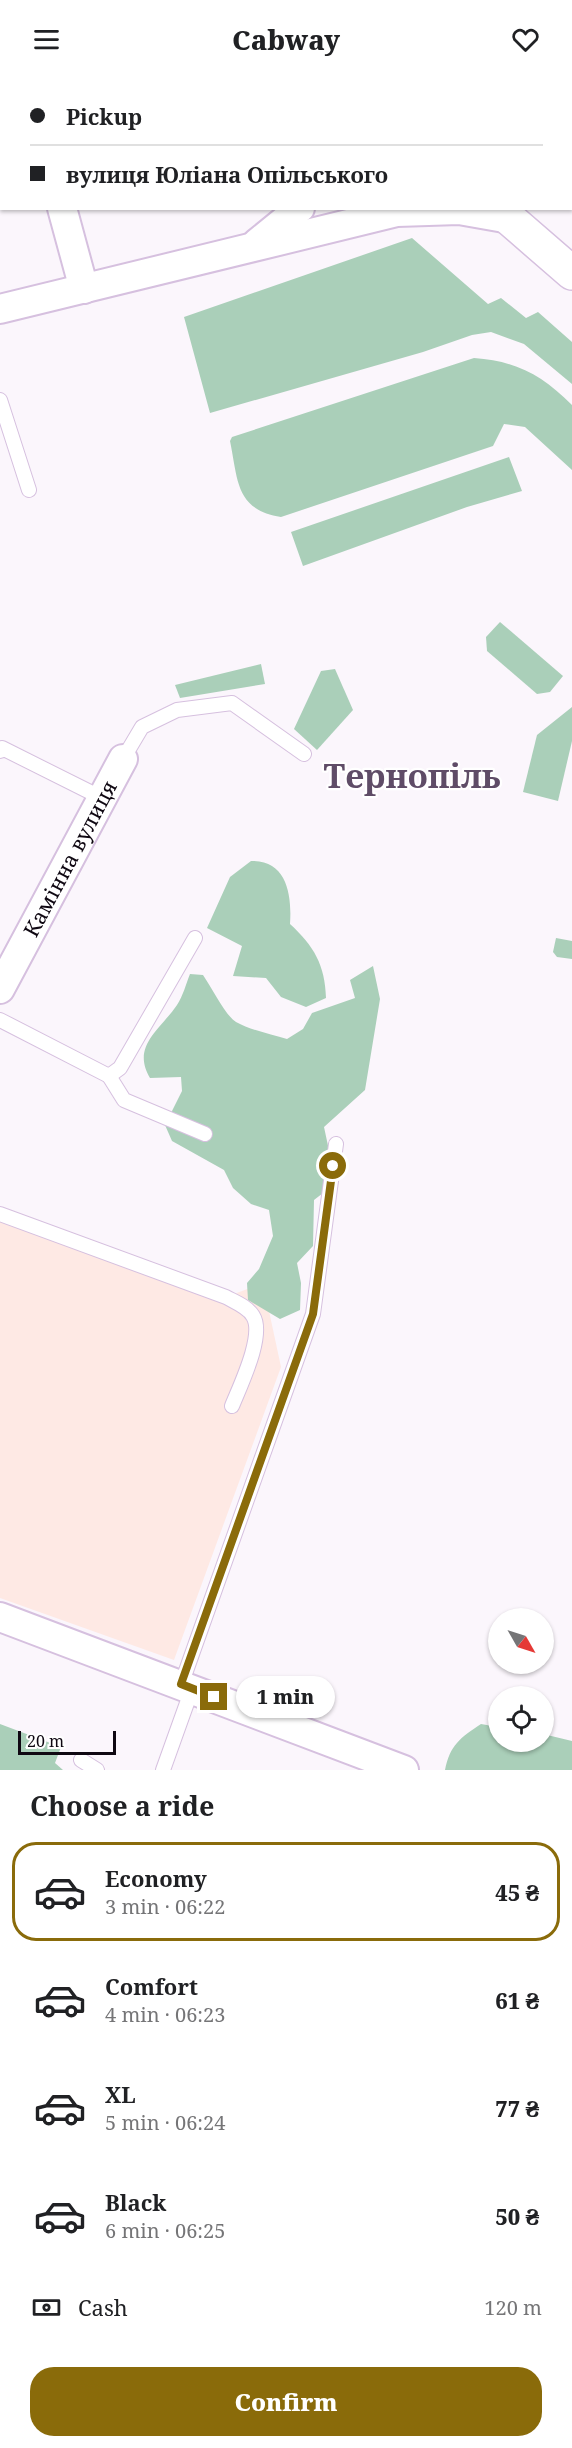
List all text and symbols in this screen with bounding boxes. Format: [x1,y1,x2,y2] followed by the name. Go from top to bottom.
[232,21,340,58] text: Cabway
[30,23,63,56] icon: menu
[509,23,542,56] icon: heart
[66,101,142,131] text: Pickup
[66,159,388,189] text: вулиця Юліана Опільського
[323,753,501,798] district label: Тернопіль
[17,775,123,942] street label: Камінна вулиця
[319,1152,346,1179] route start
[488,1608,554,1674] north arrow
[488,1608,554,1752] map controls
[235,1676,334,1718] callout: 1 min
[200,1683,227,1710] route end
[257,1683,314,1710] text: 1 min
[488,1686,554,1752] button: locate
[18,1728,116,1756] scale bar
[27,1730,64,1752] text: 20 m
[30,1787,215,1824] text: Choose a ride
[105,1863,207,1893] text: Economy
[33,1865,87,1919] icon: car
[495,1877,539,1907] text: 45 ₴
[105,1893,225,1920] text: 3 min · 06:22
[105,1971,198,2001] text: Comfort
[33,1973,87,2027] icon: car
[495,1985,539,2015] text: 61 ₴
[105,2001,225,2028] text: 4 min · 06:23
[105,2079,136,2109] text: XL
[33,2081,87,2135] icon: car
[495,2093,539,2123] text: 77 ₴
[105,2109,225,2136] text: 5 min · 06:24
[105,2187,166,2217] text: Black
[33,2189,87,2243] icon: car
[495,2201,539,2231] text: 50 ₴
[105,2217,225,2244] text: 6 min · 06:25
[30,2291,63,2324] icon: cash
[78,2292,128,2322] text: Cash
[484,2294,542,2321] text: 120 m
[30,2367,542,2436] button: Confirm

